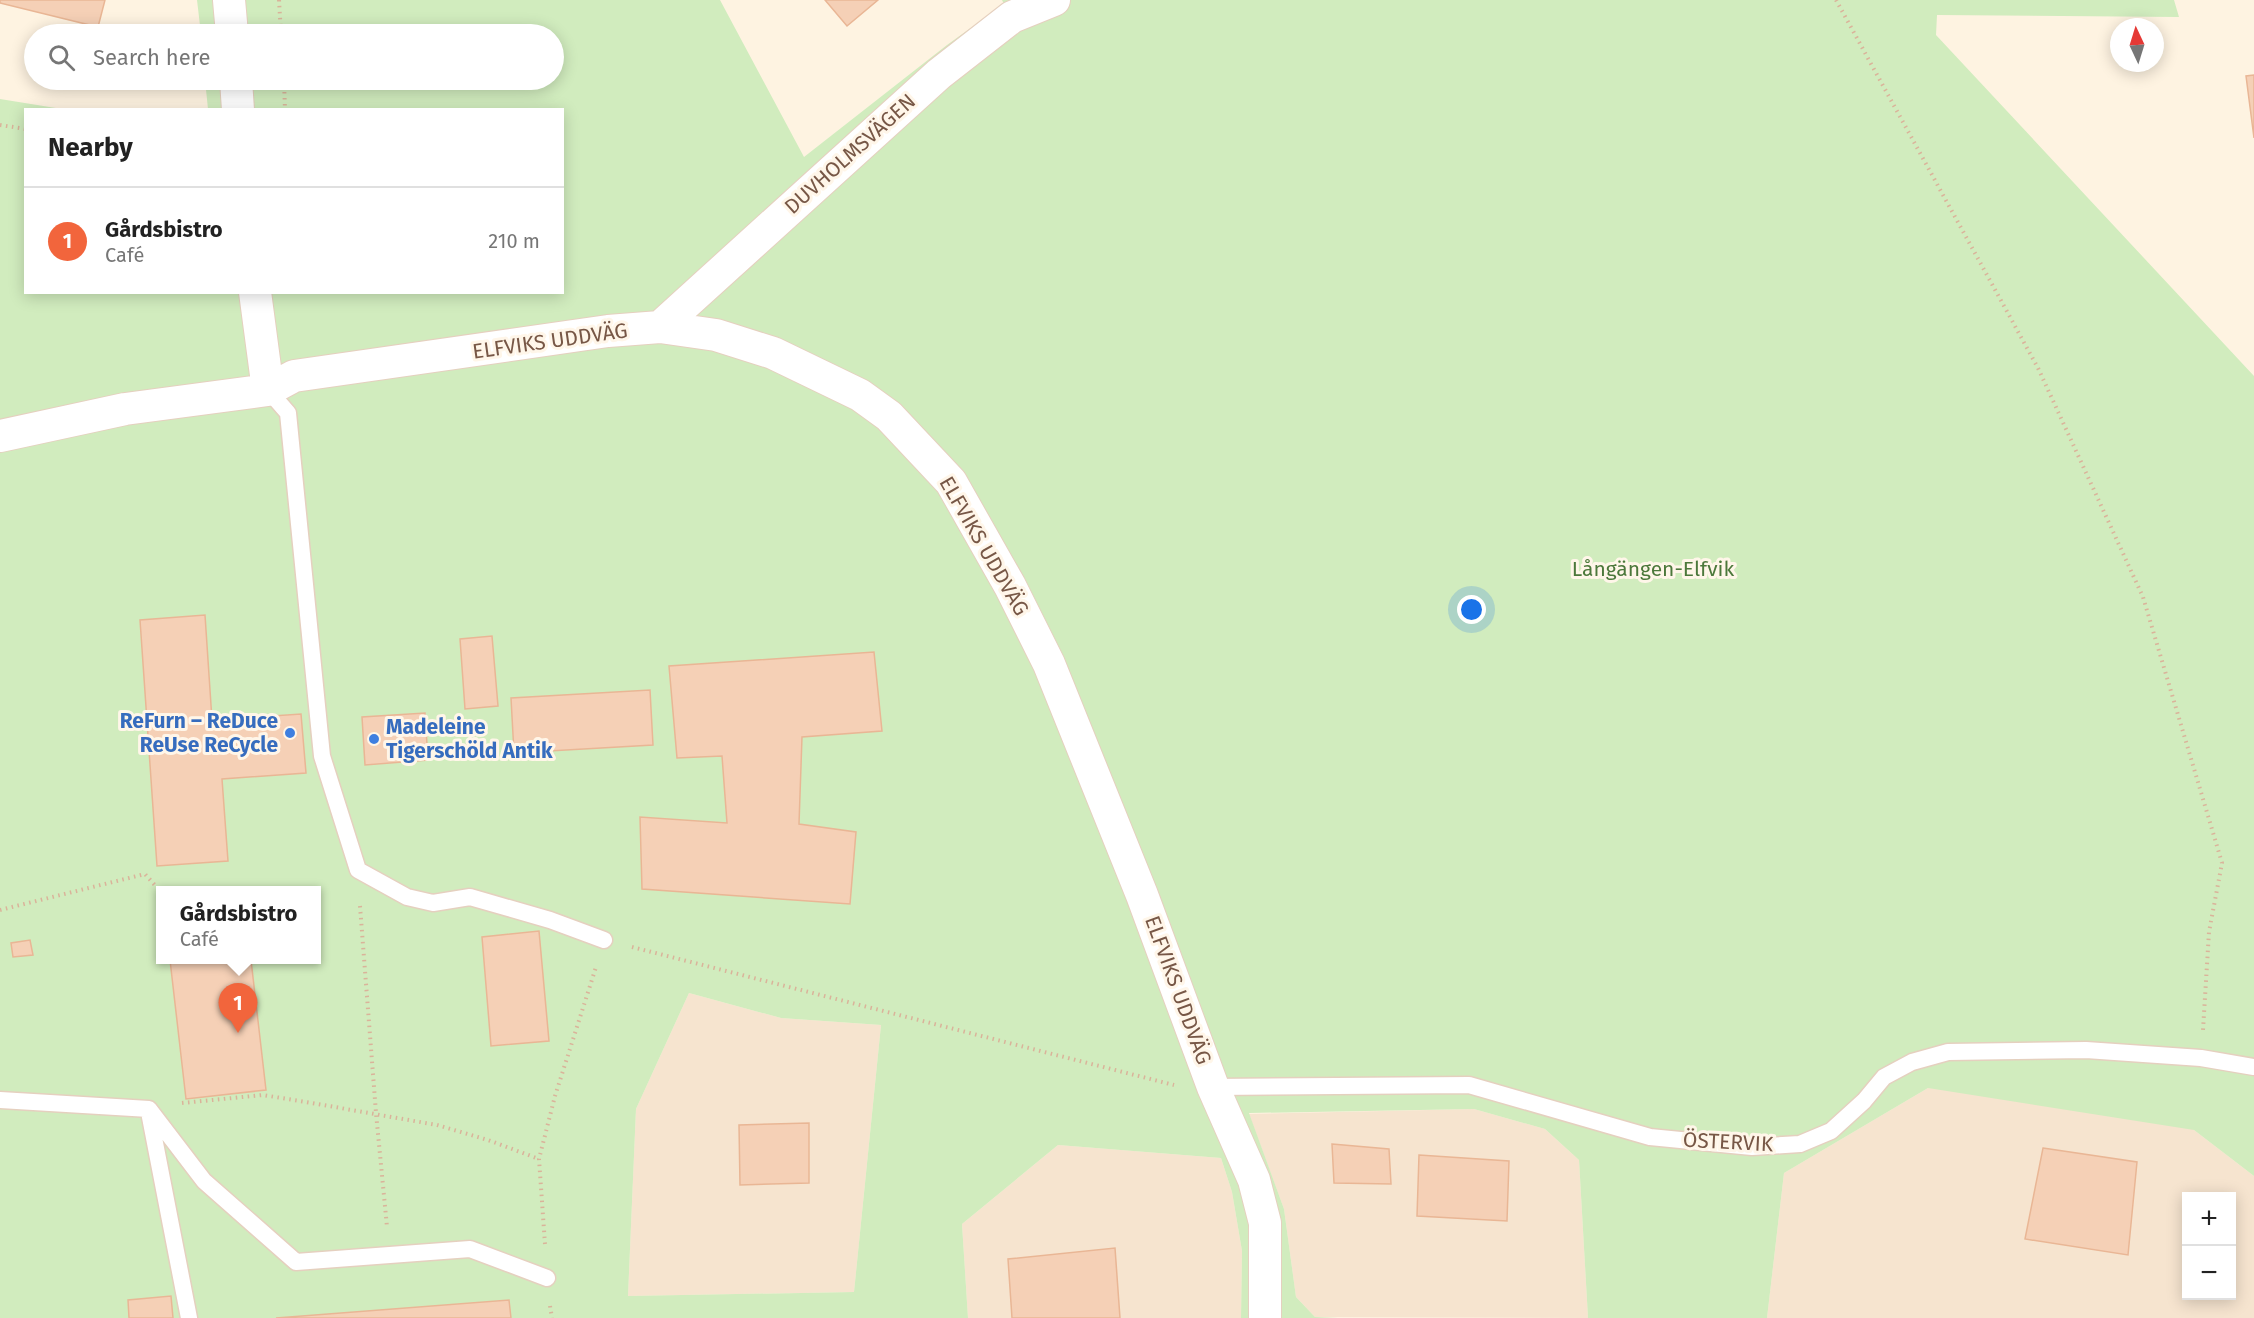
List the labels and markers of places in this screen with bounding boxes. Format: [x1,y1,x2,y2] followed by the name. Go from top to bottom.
[120,708,278,758] place label: ReFurn – ReDuce ReUse ReCycle
[386,714,553,764] place label: Madeleine Tigerschöld Antik
[283,726,297,740] marker: ReFurn – ReDuce ReUse ReCycle
[367,732,381,746] marker: Madeleine Tigerschöld Antik
[218,984,258,1033] pin: 1

